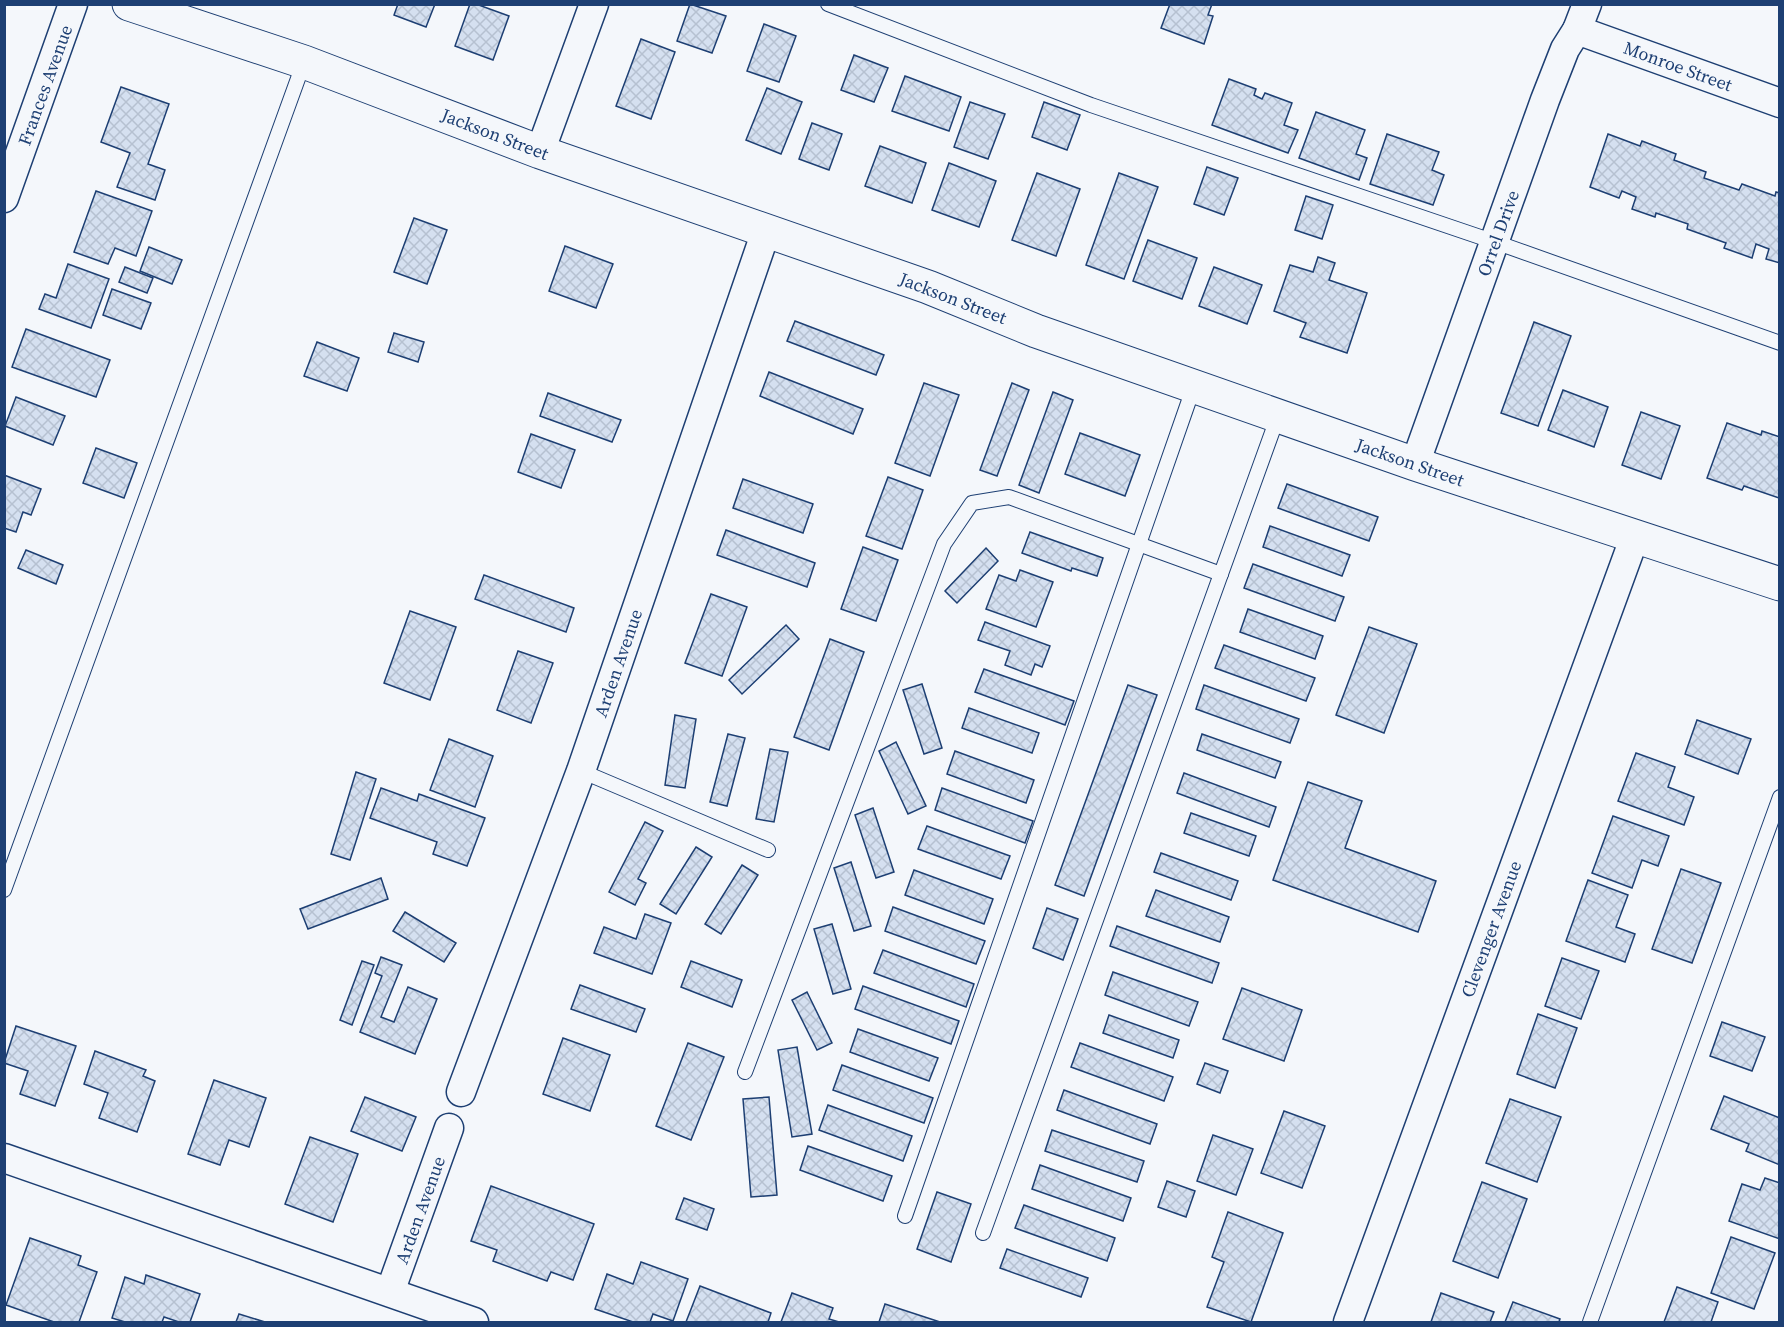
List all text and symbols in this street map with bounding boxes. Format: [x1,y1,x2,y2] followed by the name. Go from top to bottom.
[12,21,78,149] street label: Frances Avenue
[1620,35,1736,97] street label: Monroe Street
[437,102,552,166] street label: Jackson Street
[1471,187,1525,279] street label: Orrel Drive
[895,266,1010,330] street label: Jackson Street
[1352,431,1468,492] street label: Jackson Street
[588,606,648,720] street label: Arden Avenue
[1455,857,1527,1001] street label: Clevenger Avenue
[389,1153,451,1267] street label: Arden Avenue

